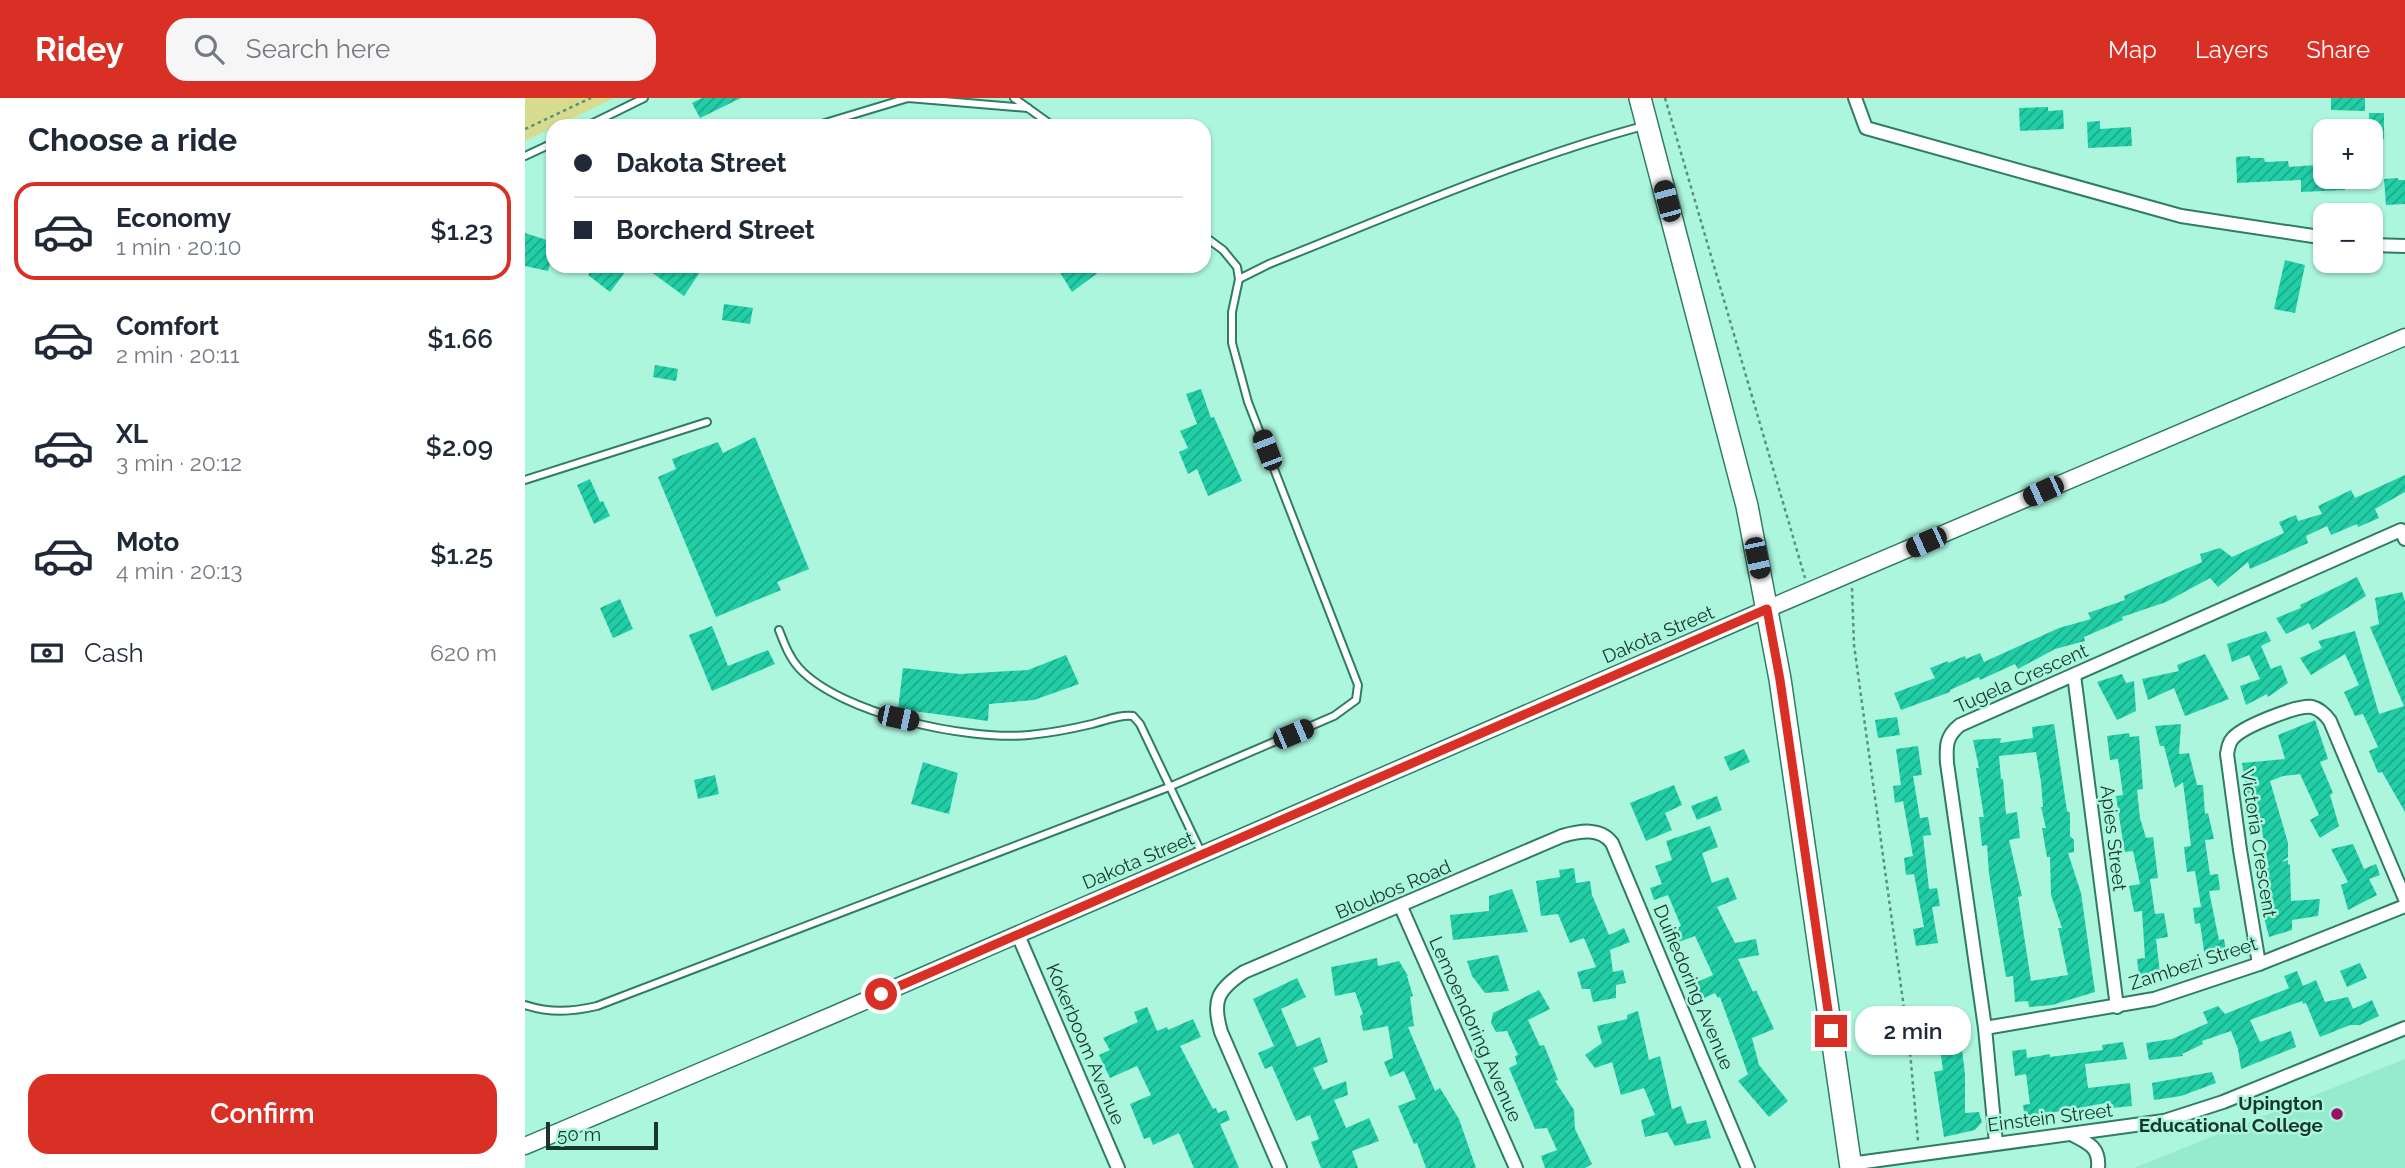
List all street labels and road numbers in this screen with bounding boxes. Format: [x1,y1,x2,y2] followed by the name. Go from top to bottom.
[1599,600,1718,667] street label: Dakota Street
[1951,639,2091,717] street label: Tugela Crescent
[2236,767,2282,919] street label: Victoria Crescent
[2097,784,2131,893] street label: Apies Street
[1079,826,1198,893] street label: Dakota Street
[1332,855,1454,923] street label: Bloubos Road
[1649,901,1739,1073] street label: Duifiedoring Avenue
[2126,932,2260,994] street label: Zambezi Street
[1425,933,1527,1125] street label: Lemoendoring Avenue
[1042,960,1130,1128] street label: Kokerboom Avenue
[1986,1098,2115,1136] street label: Einstein Street

